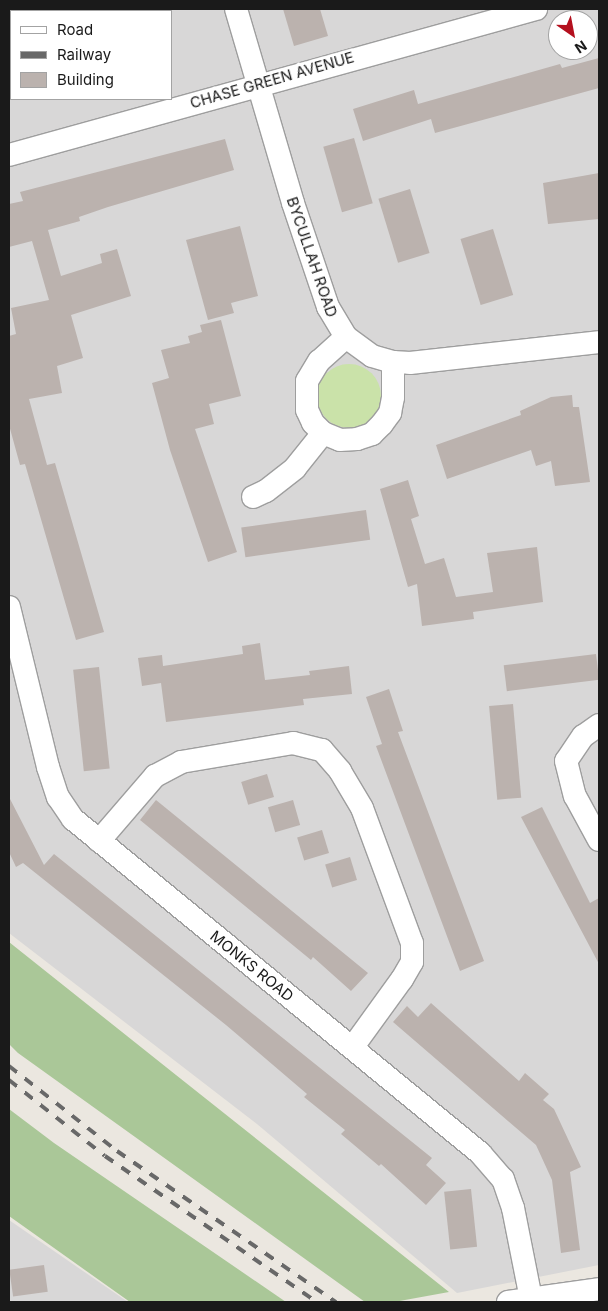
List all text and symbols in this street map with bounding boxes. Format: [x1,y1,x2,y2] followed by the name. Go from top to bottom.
[10,10,172,100] legend
[548,10,598,60] north arrow
[57,20,93,39] text: Road
[572,37,590,57] text: N
[57,45,111,64] text: Railway
[188,48,356,112] street label: CHASE GREEN AVENUE
[57,70,114,89] text: Building
[283,194,341,320] street label: BYCULLAH ROAD
[207,927,297,1005] street label: MONKS ROAD

